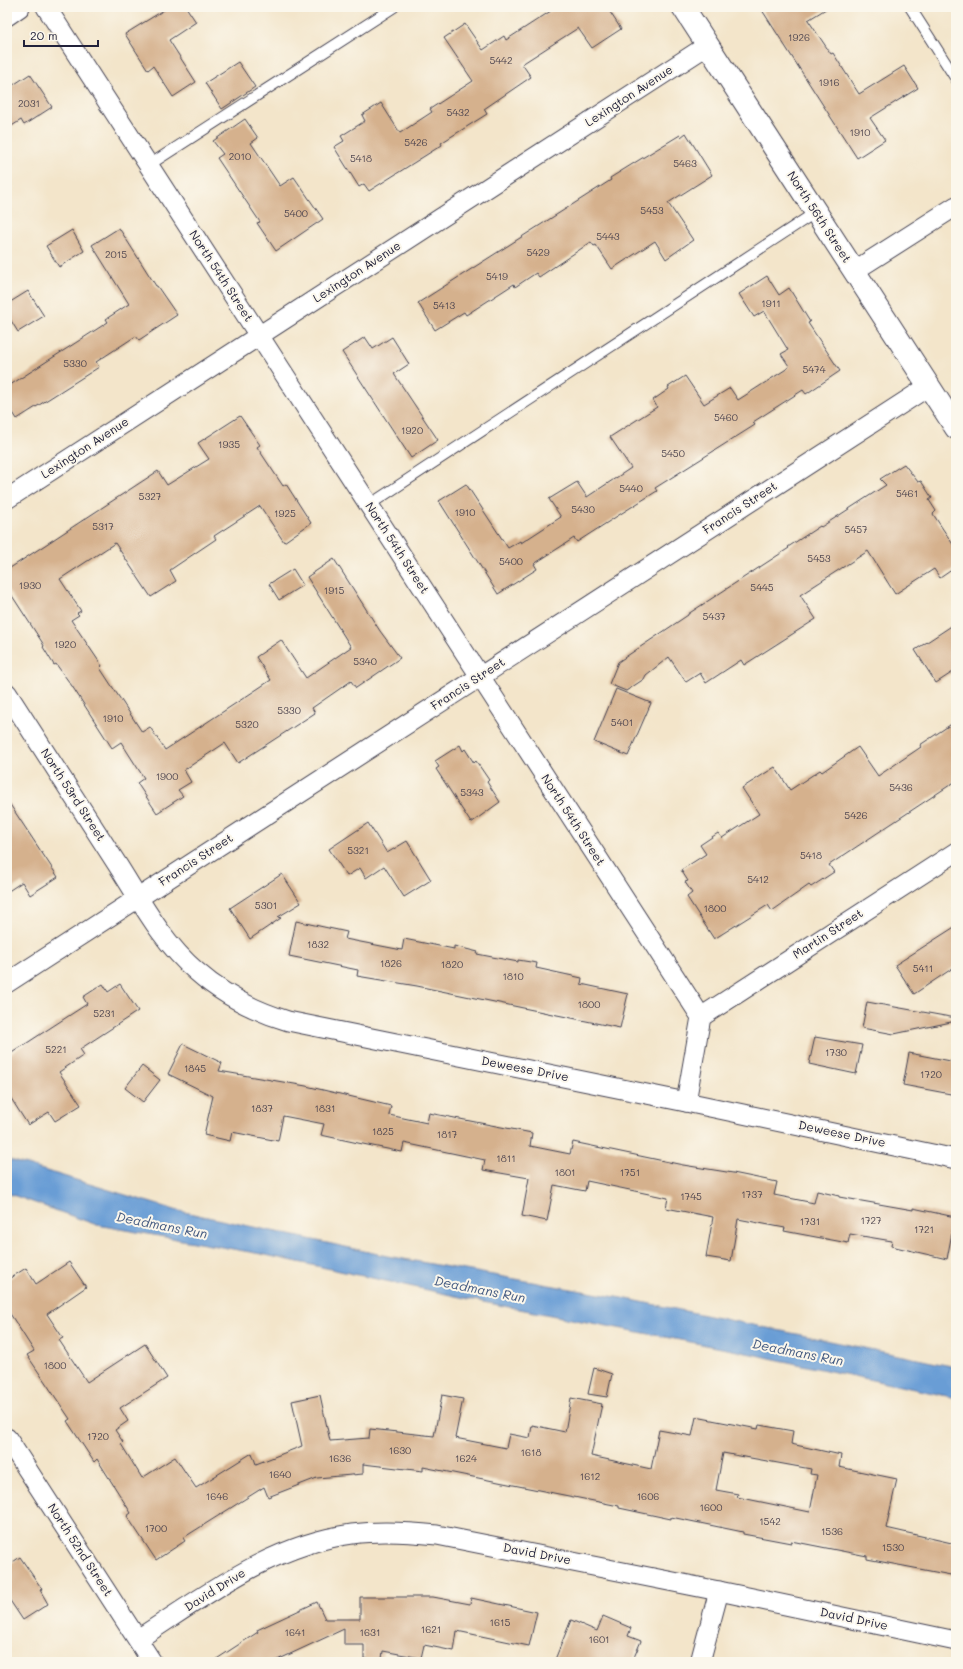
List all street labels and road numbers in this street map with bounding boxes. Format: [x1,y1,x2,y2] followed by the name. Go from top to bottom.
[582,61,675,130] street label: Lexington Avenue
[784,168,855,265] street label: North 56th Street
[186,227,257,324] street label: North 54th Street
[310,237,403,306] street label: Lexington Avenue
[38,413,131,482] street label: Lexington Avenue
[699,477,780,537] street label: Francis Street
[362,499,433,596] street label: North 54th Street
[427,653,508,713] street label: Francis Street
[38,745,110,844] street label: North 53rd Street
[538,771,609,868] street label: North 54th Street
[155,829,236,889] street label: Francis Street
[789,904,866,962] street label: Martin Street
[480,1052,570,1084] street label: Deweese Drive
[797,1116,887,1150] street label: Deweese Drive
[45,1500,117,1599] street label: North 52nd Street
[502,1539,573,1567] street label: David Drive
[181,1564,248,1614] street label: David Drive
[819,1603,890,1633] street label: David Drive

